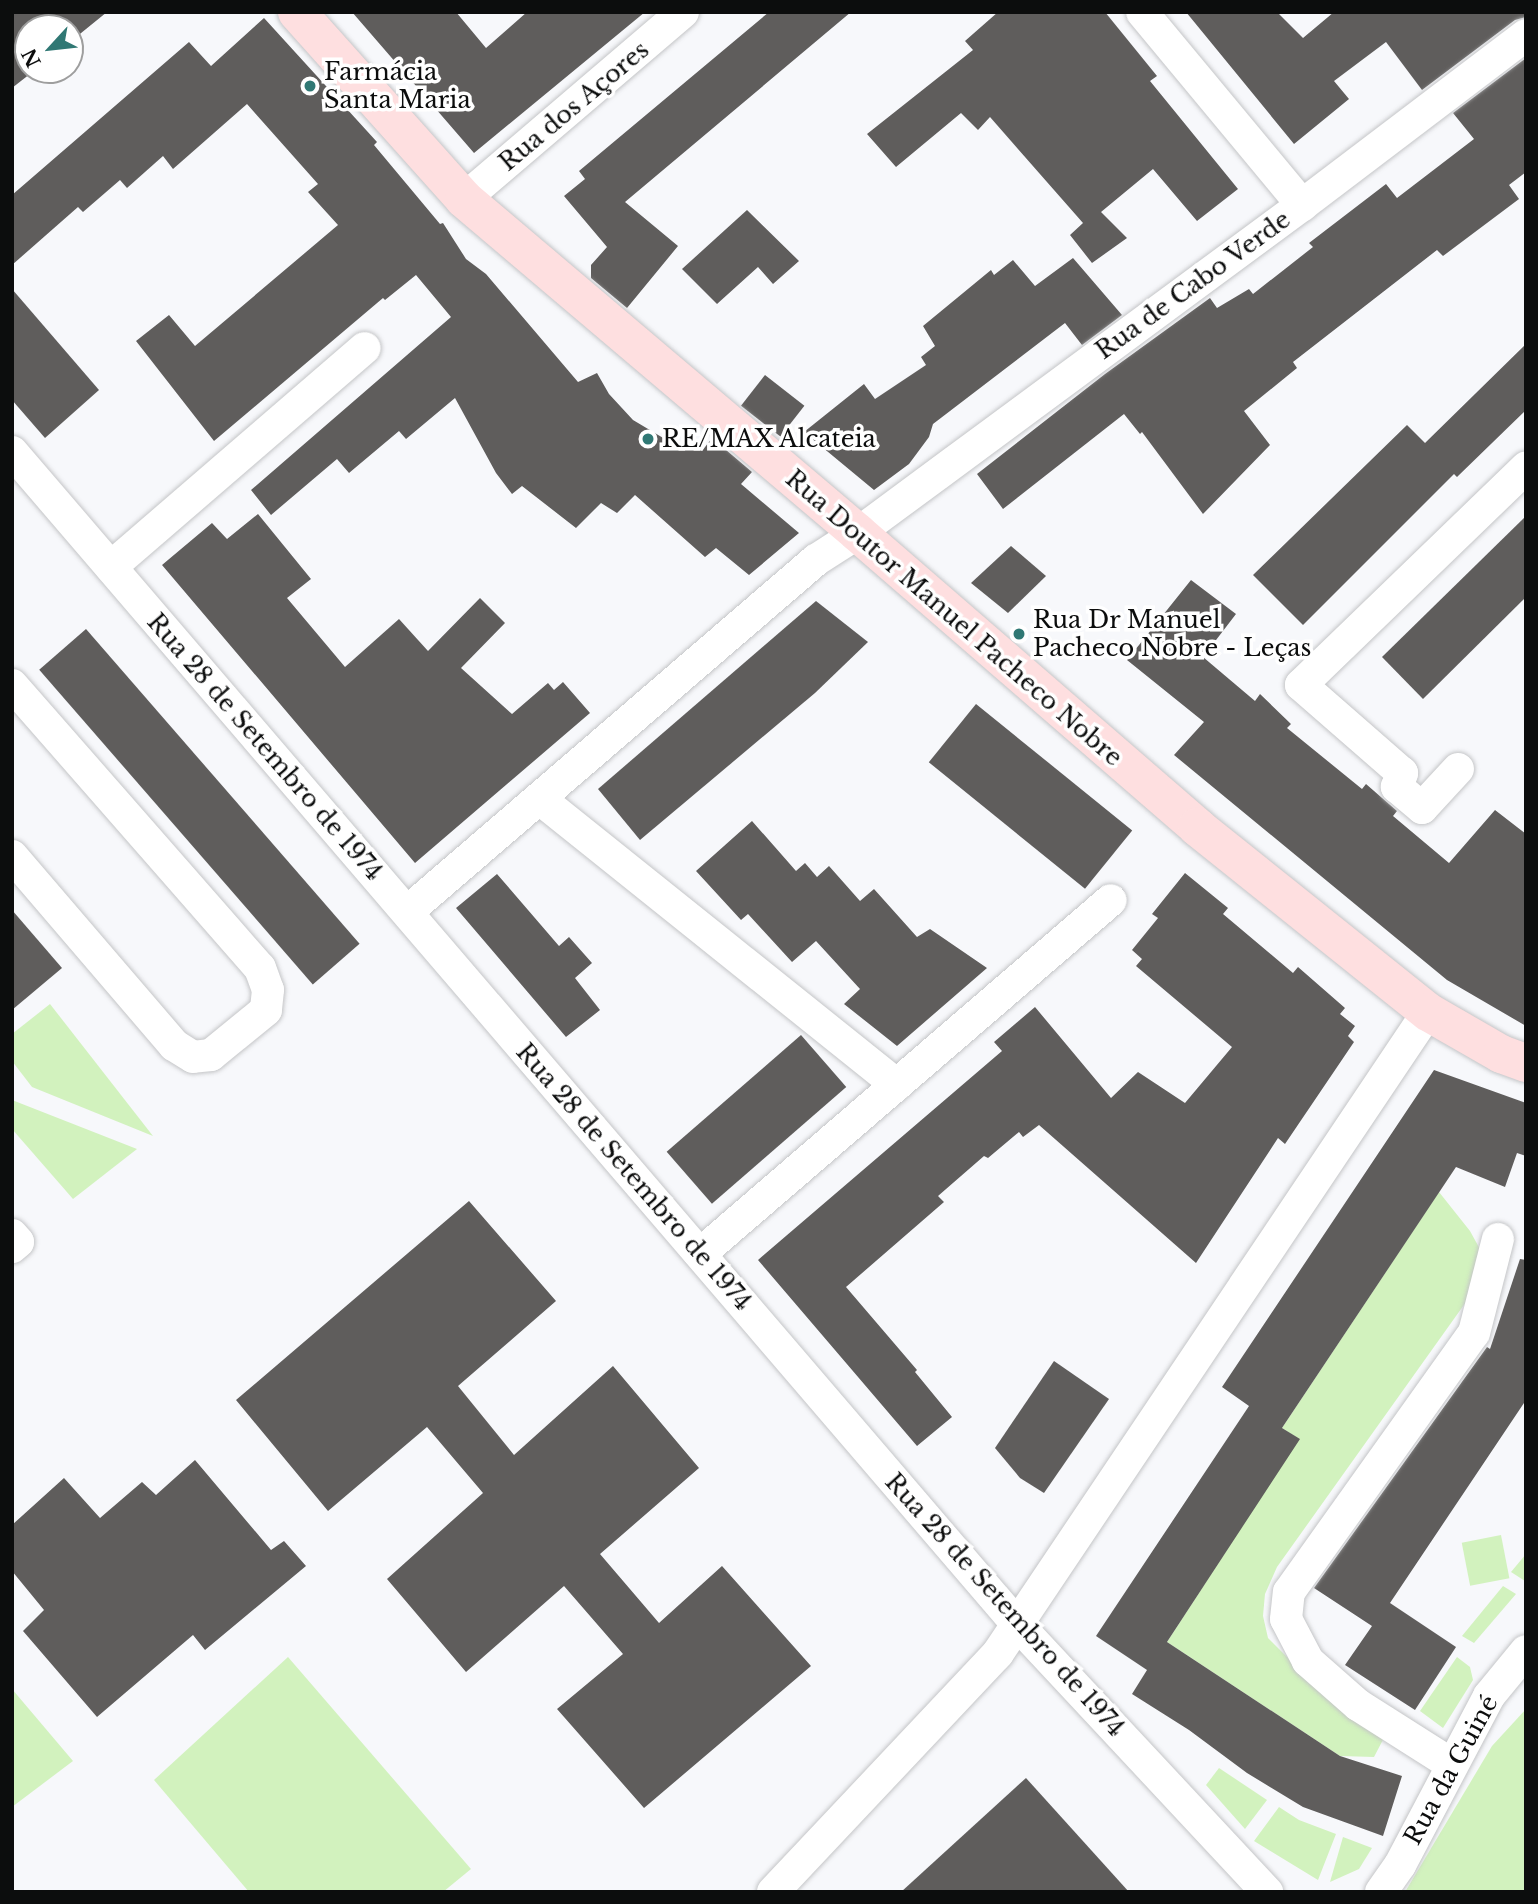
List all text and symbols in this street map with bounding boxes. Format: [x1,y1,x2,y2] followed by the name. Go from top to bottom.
[14,14,84,84] north arrow
[493,35,655,177] street label: Rua dos Açores
[17,45,46,71] text: N
[324,58,471,114] place label: Farmácia Santa Maria
[302,78,318,94] marker: Farmácia Santa Maria
[1090,204,1296,366] street label: Rua de Cabo Verde
[662,425,877,453] place label: RE/MAX Alcateia
[640,431,656,447] marker: RE/MAX Alcateia
[780,464,1128,772] street label: Rua Doutor Manuel Pacheco Nobre
[1033,606,1311,662] place label: Rua Dr Manuel Pacheco Nobre - Leças
[141,608,389,886] street label: Rua 28 de Setembro de 1974
[1011,626,1027,642] marker: Rua Dr Manuel Pacheco Nobre - Leças
[510,1038,758,1316] street label: Rua 28 de Setembro de 1974
[879,1468,1131,1742] street label: Rua 28 de Setembro de 1974
[1398,1690,1504,1850] street label: Rua da Guiné

